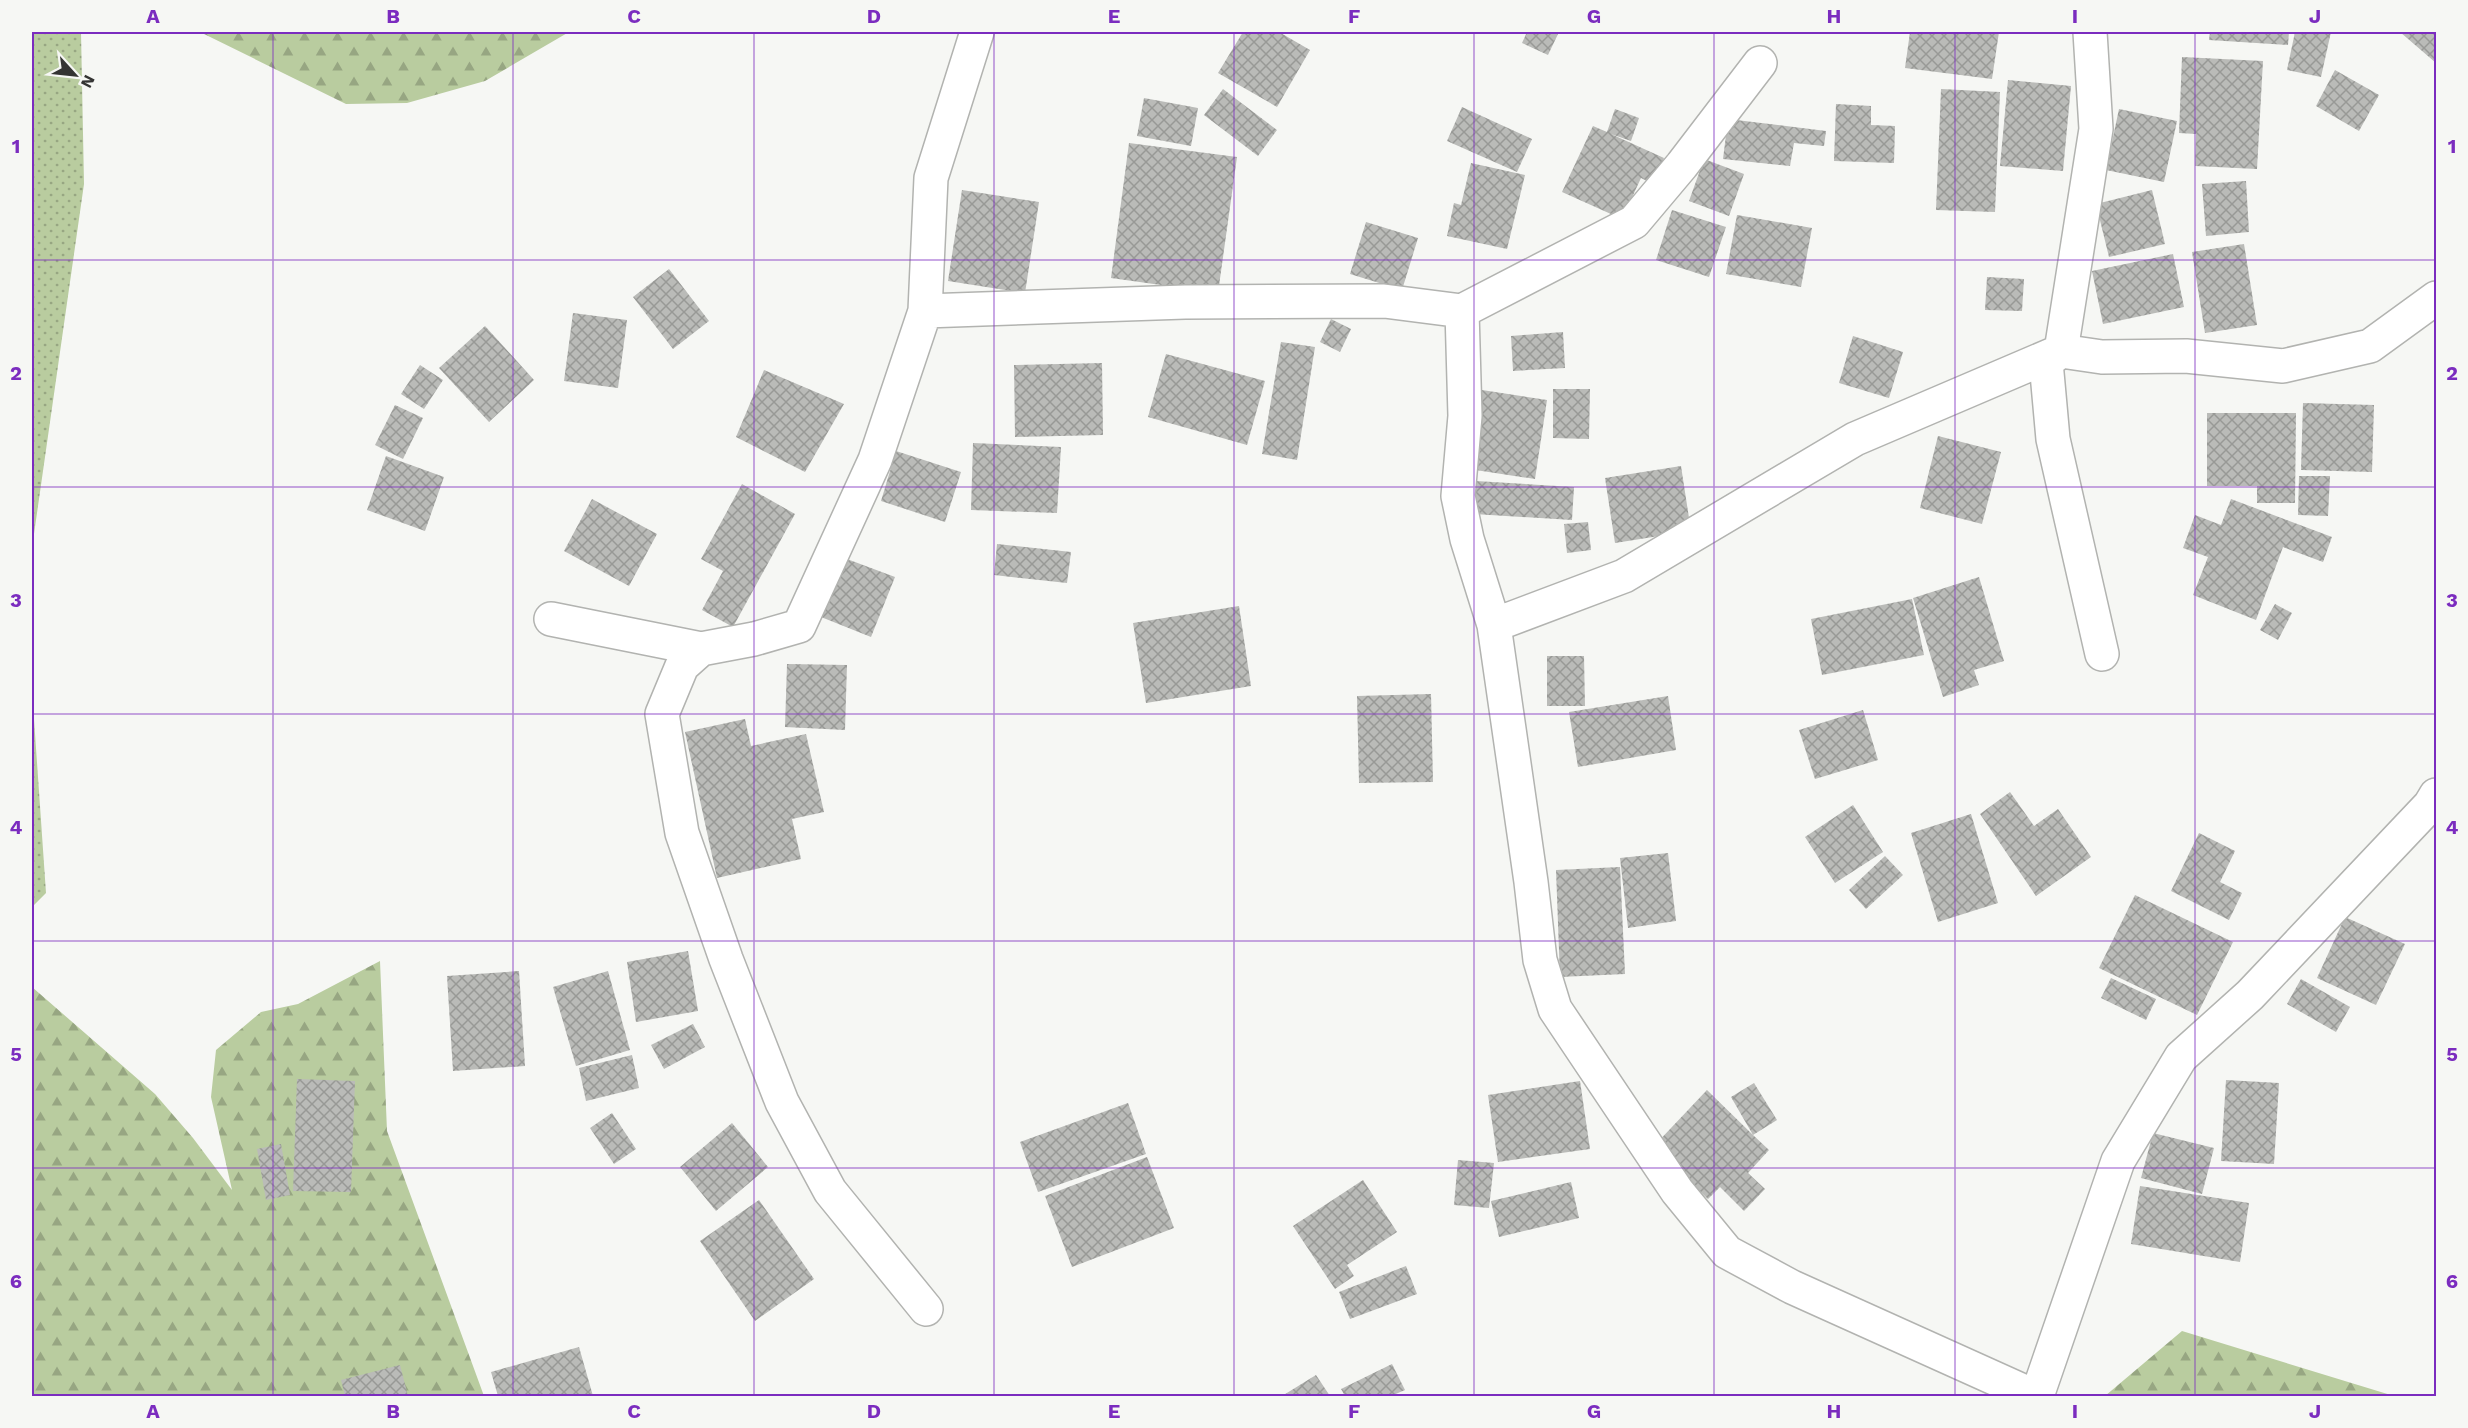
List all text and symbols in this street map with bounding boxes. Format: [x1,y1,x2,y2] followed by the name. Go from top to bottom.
[146,4,160,28] text: A
[386,4,400,28] text: B
[627,4,641,28] text: C
[867,4,881,28] text: D
[1108,4,1120,28] text: E
[1348,4,1360,28] text: F
[1587,4,1601,28] text: G
[1827,4,1841,28] text: H
[2072,4,2078,28] text: I
[2309,4,2321,28] text: J
[45,45,105,105] north arrow
[77,72,99,91] text: N
[12,134,20,158] text: 1
[2448,134,2456,158] text: 1
[10,361,22,385] text: 2
[2446,361,2458,385] text: 2
[10,588,22,612] text: 3
[2446,588,2458,612] text: 3
[10,815,23,839] text: 4
[2446,815,2459,839] text: 4
[10,1042,22,1066] text: 5
[2446,1042,2458,1066] text: 5
[10,1269,22,1293] text: 6
[2446,1269,2458,1293] text: 6
[146,1399,160,1423] text: A
[386,1399,400,1423] text: B
[627,1399,641,1423] text: C
[867,1399,881,1423] text: D
[1108,1399,1120,1423] text: E
[1348,1399,1360,1423] text: F
[1587,1399,1601,1423] text: G
[1827,1399,1841,1423] text: H
[2072,1399,2078,1423] text: I
[2309,1399,2321,1423] text: J

